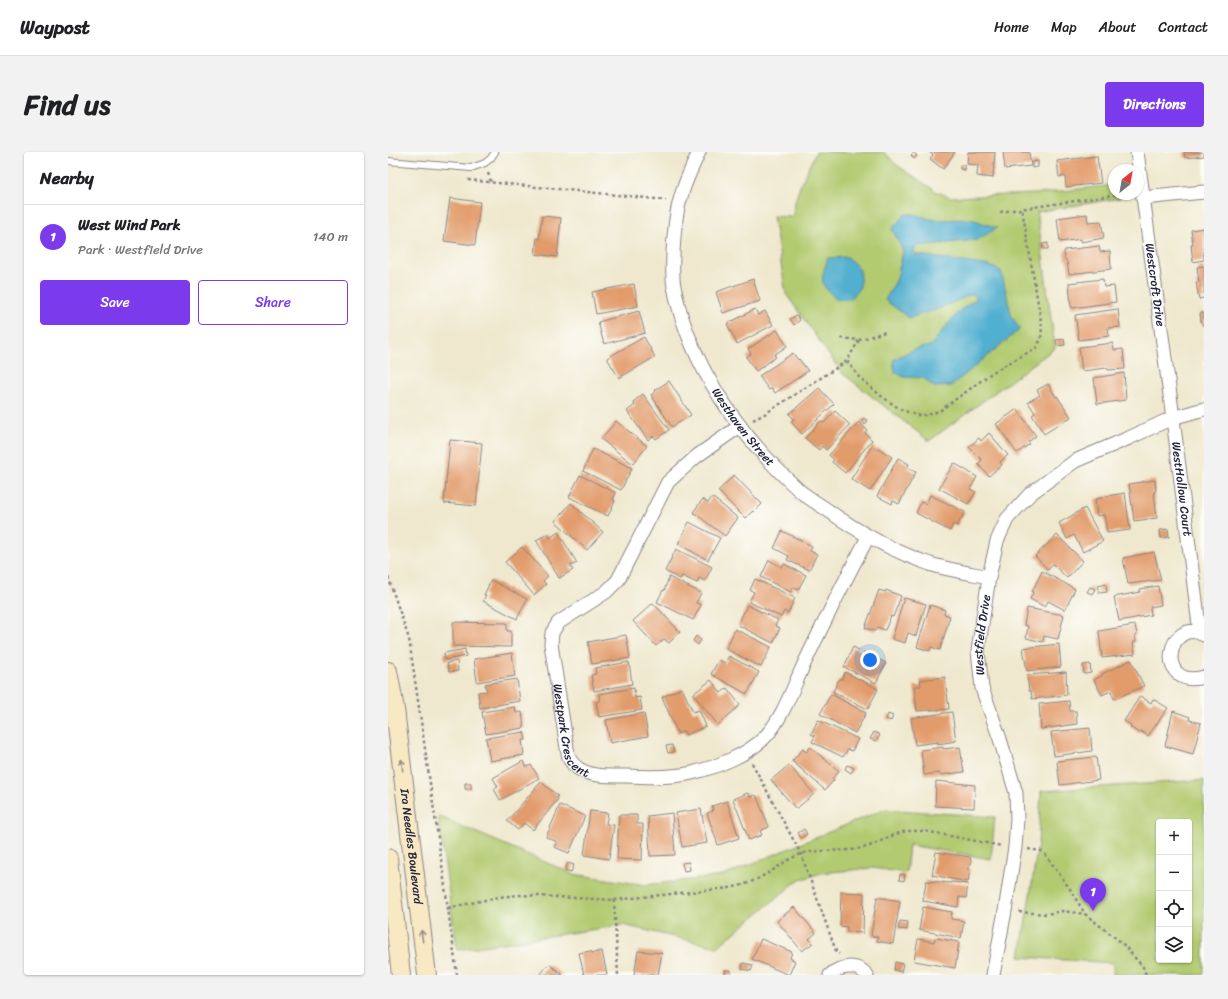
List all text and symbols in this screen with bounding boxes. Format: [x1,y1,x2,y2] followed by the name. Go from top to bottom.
[20,11,90,44] text: Waypost
[994,15,1029,40] text: Home
[1051,15,1077,40] text: Map
[1099,15,1136,40] text: About
[1158,15,1208,40] text: Contact
[24,80,111,129] text: Find us
[1105,82,1204,127] button: Directions
[40,163,94,193] text: Nearby
[1108,164,1144,200] north arrow
[78,212,181,238] text: West Wind Park
[50,225,56,248] text: 1
[313,225,348,248] text: 140 m
[78,238,203,261] text: Park · Westfield Drive
[1139,242,1172,328] street label: Westcroft Drive
[40,280,190,325] button: Save
[198,280,348,325] button: Share
[705,383,780,471] street label: Westhaven Street
[1165,440,1199,538] street label: WestHollow Court
[967,593,997,676] street label: Westfield Drive
[860,650,880,670] your location
[546,682,592,784] street label: Westpark Crescent
[398,759,406,772] one-way arrow
[394,786,429,906] street label: Ira Needles Boulevard
[1156,819,1192,963] map controls
[1156,819,1192,855] button: +
[1156,855,1192,891] button: −
[1080,878,1106,911] pin: 1
[1156,891,1192,927] button: locate
[1156,927,1192,963] button: layers
[418,930,426,943] one-way arrow

